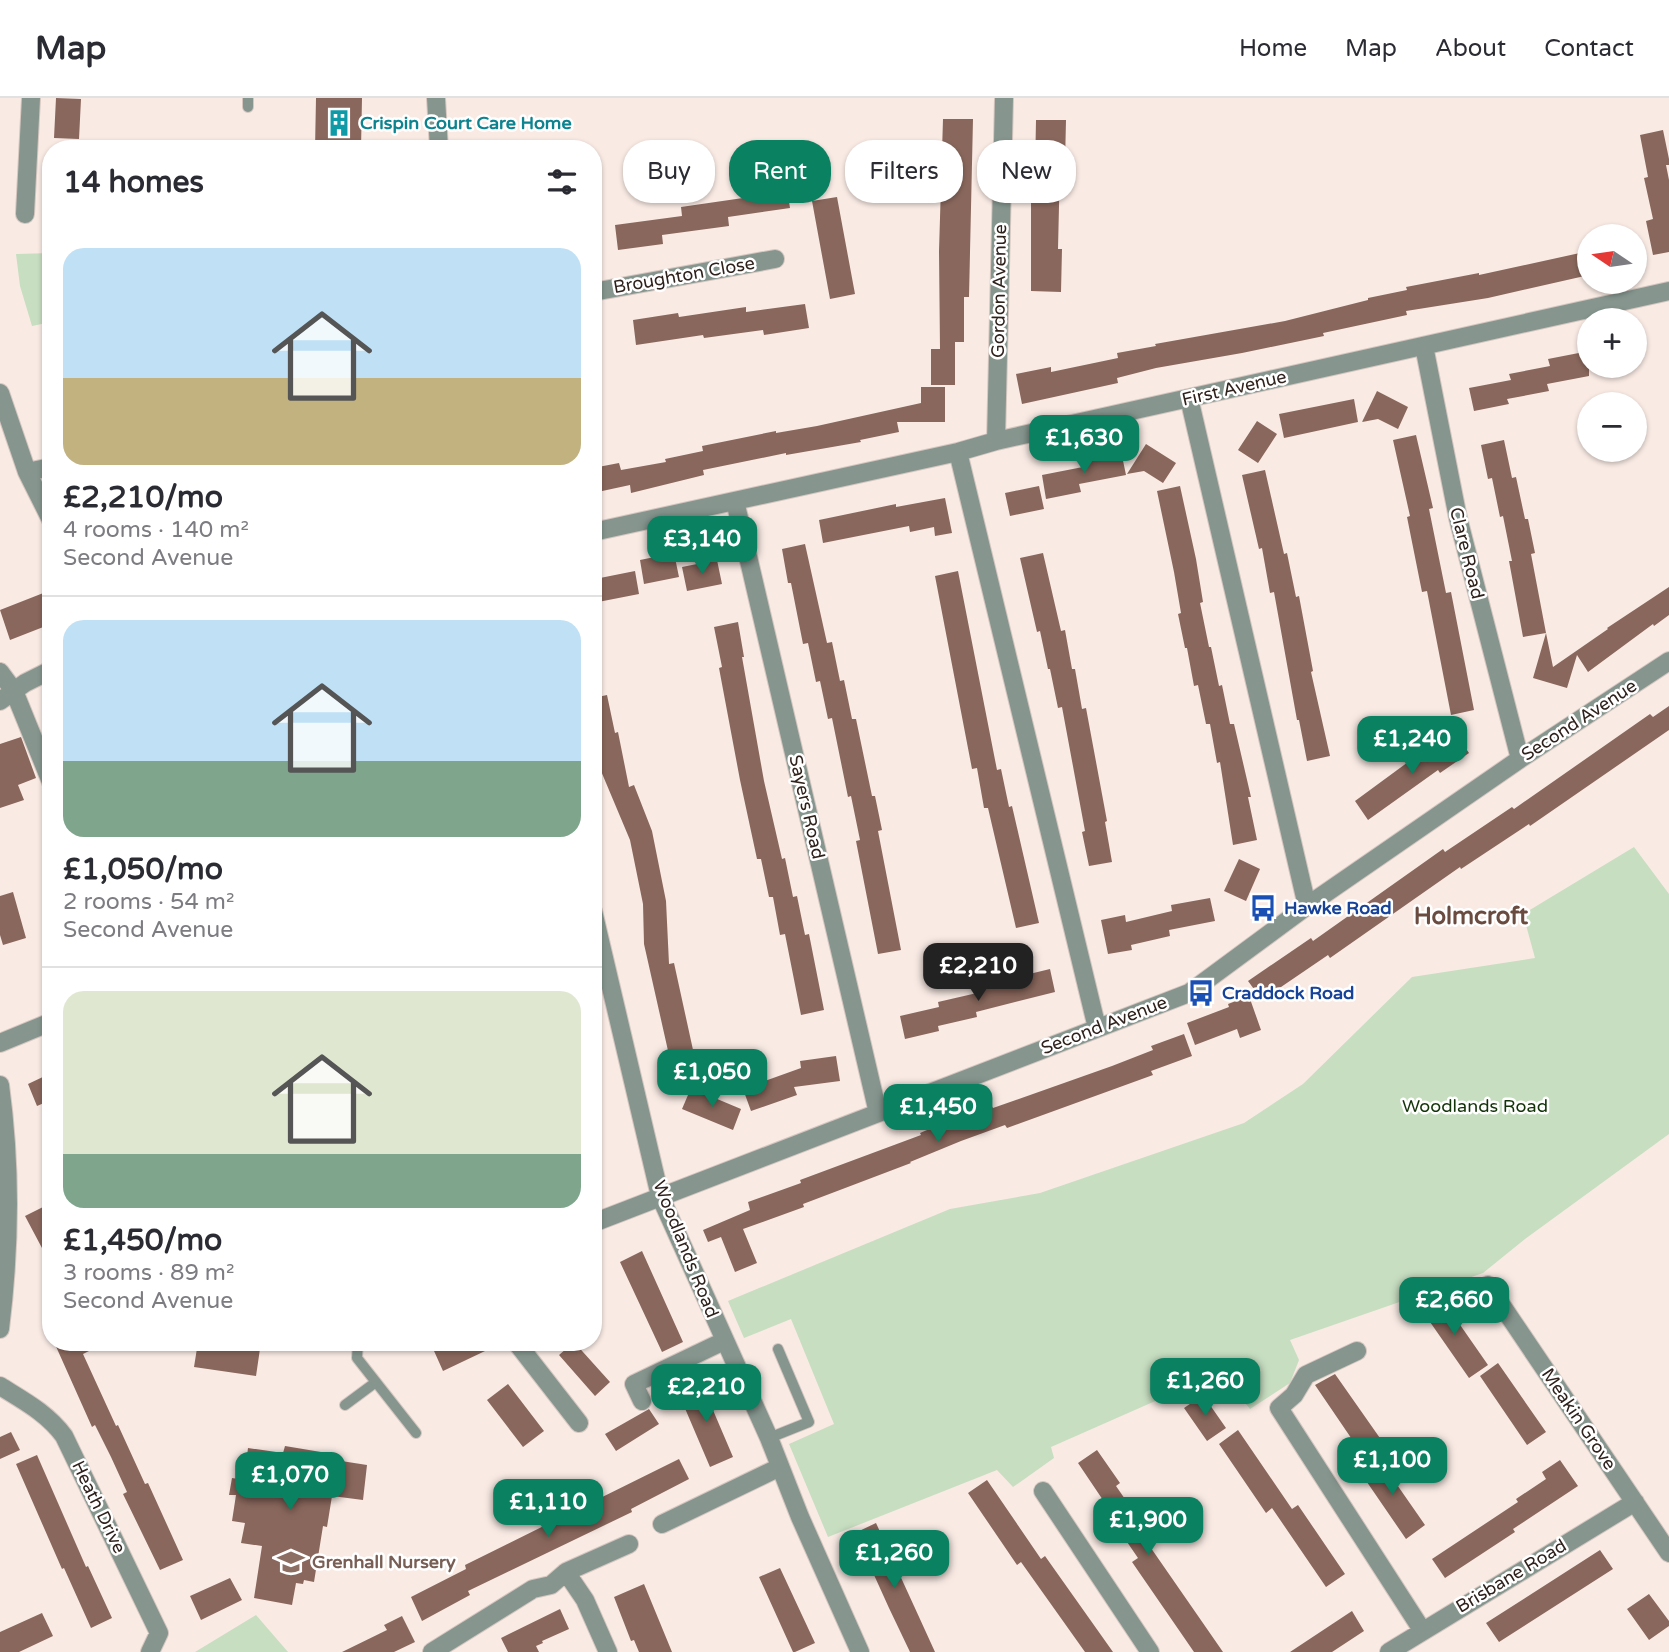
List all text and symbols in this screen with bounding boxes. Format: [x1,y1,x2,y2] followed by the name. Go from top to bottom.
[35,29,106,68] text: Map
[1239,34,1307,63] text: Home
[1345,34,1397,63] text: Map
[1435,34,1506,63] text: About
[1544,34,1634,63] text: Contact
[324,108,354,138] building icon: Crispin Court Care Home
[360,112,572,134] place label: Crispin Court Care Home
[623,140,715,203] chip: Buy
[729,140,831,203] chip: Rent
[845,140,963,203] chip: Filters
[977,140,1076,203] chip: New
[543,163,581,201] icon: filters
[63,164,204,201] text: 14 homes
[987,224,1011,358] street label: Gordon Avenue
[1577,224,1647,294] north arrow
[1577,224,1647,462] map controls
[612,252,756,298] street label: Broughton Close
[259,293,385,419] icon: home
[1577,308,1647,378] button: +
[1180,365,1288,411] street label: First Avenue
[1577,392,1647,462] button: −
[1027,416,1141,475] pin: £1,630
[1045,424,1123,452] text: £1,630
[63,479,223,516] text: £2,210/mo
[1445,505,1489,601] street label: Clare Road
[63,516,249,544] text: 4 rooms · 140 m²
[645,517,759,576] pin: £3,140
[663,525,741,553] text: £3,140
[63,544,233,572] text: Second Avenue
[259,665,385,791] icon: home
[1517,675,1641,765] street label: Second Avenue
[1355,716,1469,776] pin: £1,240
[1373,725,1451,753] text: £1,240
[784,753,830,861] street label: Sayers Road
[63,851,223,888] text: £1,050/mo
[63,888,234,916] text: 2 rooms · 54 m²
[1248,893,1278,923] bus stop icon: Hawke Road
[1284,897,1392,919] place label: Hawke Road
[1414,902,1529,931] district label: Holmcroft
[63,916,233,944] text: Second Avenue
[921,944,1035,1003] pin: £2,210
[939,952,1017,980] text: £2,210
[1186,978,1216,1008] bus stop icon: Craddock Road
[1222,982,1354,1004] place label: Craddock Road
[1038,991,1170,1059] street label: Second Avenue
[259,1036,385,1162] icon: home
[655,1049,769,1109] pin: £1,050
[673,1058,751,1086] text: £1,050
[881,1084,995,1144] pin: £1,450
[899,1093,977,1121] text: £1,450
[1402,1095,1548,1117] park label: Woodlands Road
[648,1177,724,1321] street label: Woodlands Road
[63,1222,222,1259] text: £1,450/mo
[63,1259,234,1287] text: 3 rooms · 89 m²
[1397,1278,1511,1337] pin: £2,660
[1415,1286,1493,1314] text: £2,660
[63,1287,233,1315] text: Second Avenue
[1148,1358,1262,1418] pin: £1,260
[649,1364,763,1424] pin: £2,210
[1537,1364,1621,1474] street label: Meakin Grove
[1166,1367,1244,1395] text: £1,260
[667,1373,745,1401] text: £2,210
[1335,1438,1449,1497] pin: £1,100
[1353,1446,1431,1474] text: £1,100
[233,1452,347,1512] pin: £1,070
[67,1457,131,1557] street label: Heath Drive
[251,1461,329,1489] text: £1,070
[491,1480,605,1539] pin: £1,110
[509,1488,587,1516] text: £1,110
[1091,1498,1205,1557] pin: £1,900
[1109,1506,1187,1534] text: £1,900
[837,1530,951,1590] pin: £1,260
[1452,1534,1570,1618] street label: Brisbane Road
[855,1539,933,1567] text: £1,260
[276,1547,306,1577] school or university icon: Grenhall Nursery
[312,1551,456,1573] place label: Grenhall Nursery

